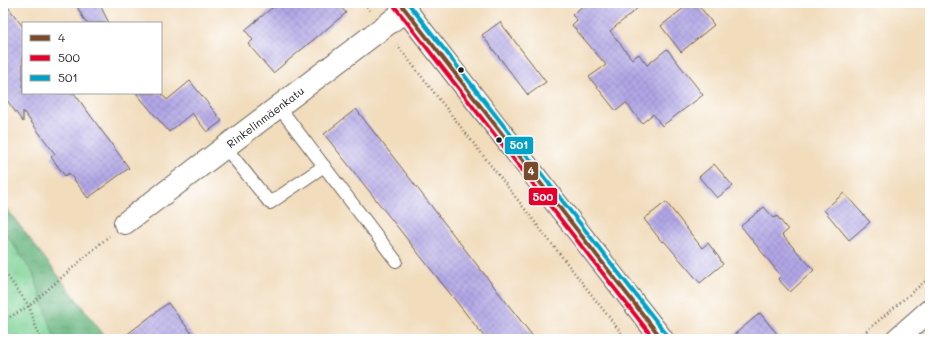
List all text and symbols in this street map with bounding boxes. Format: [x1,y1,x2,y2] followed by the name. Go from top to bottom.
[22,22,162,94] legend
[58,29,65,45] text: 4
[58,49,80,65] text: 500
[456,65,466,75] unlabelled marker
[58,69,78,85] text: 501
[223,83,307,151] street label: Rinkelinmäenkatu
[494,135,504,145] unlabelled marker
[504,136,534,155] line badge: 501
[510,137,528,152] text: 501
[523,161,539,181] line badge: 4
[528,163,535,178] text: 4
[528,187,558,206] line badge: 500
[533,189,553,204] text: 500

